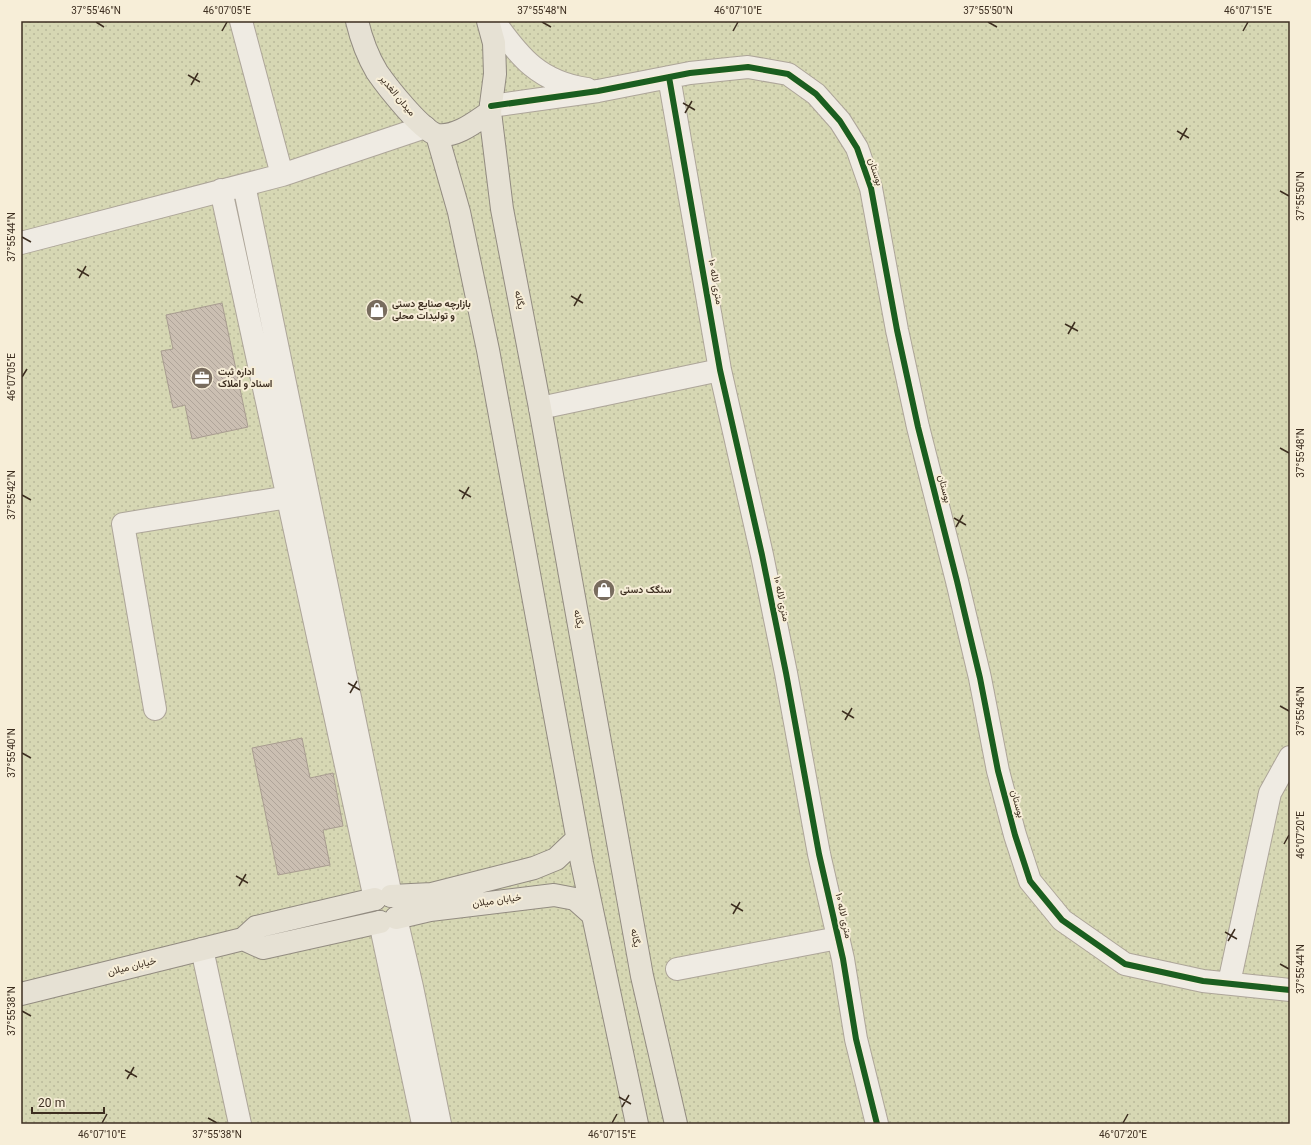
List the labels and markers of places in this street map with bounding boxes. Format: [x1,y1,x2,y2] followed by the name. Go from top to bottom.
[364,297,390,323] shop icon: بازارچه صنایع دستی و تولیدات محلی
[392,297,471,324] place label: بازارچه صنایع دستی و تولیدات محلی
[189,365,215,391] office icon: اداره ثبت اسناد و املاک
[218,365,272,392] place label: اداره ثبت اسناد و املاک
[591,577,617,603] shop icon: سنگک دستی
[620,583,672,598] place label: سنگک دستی

